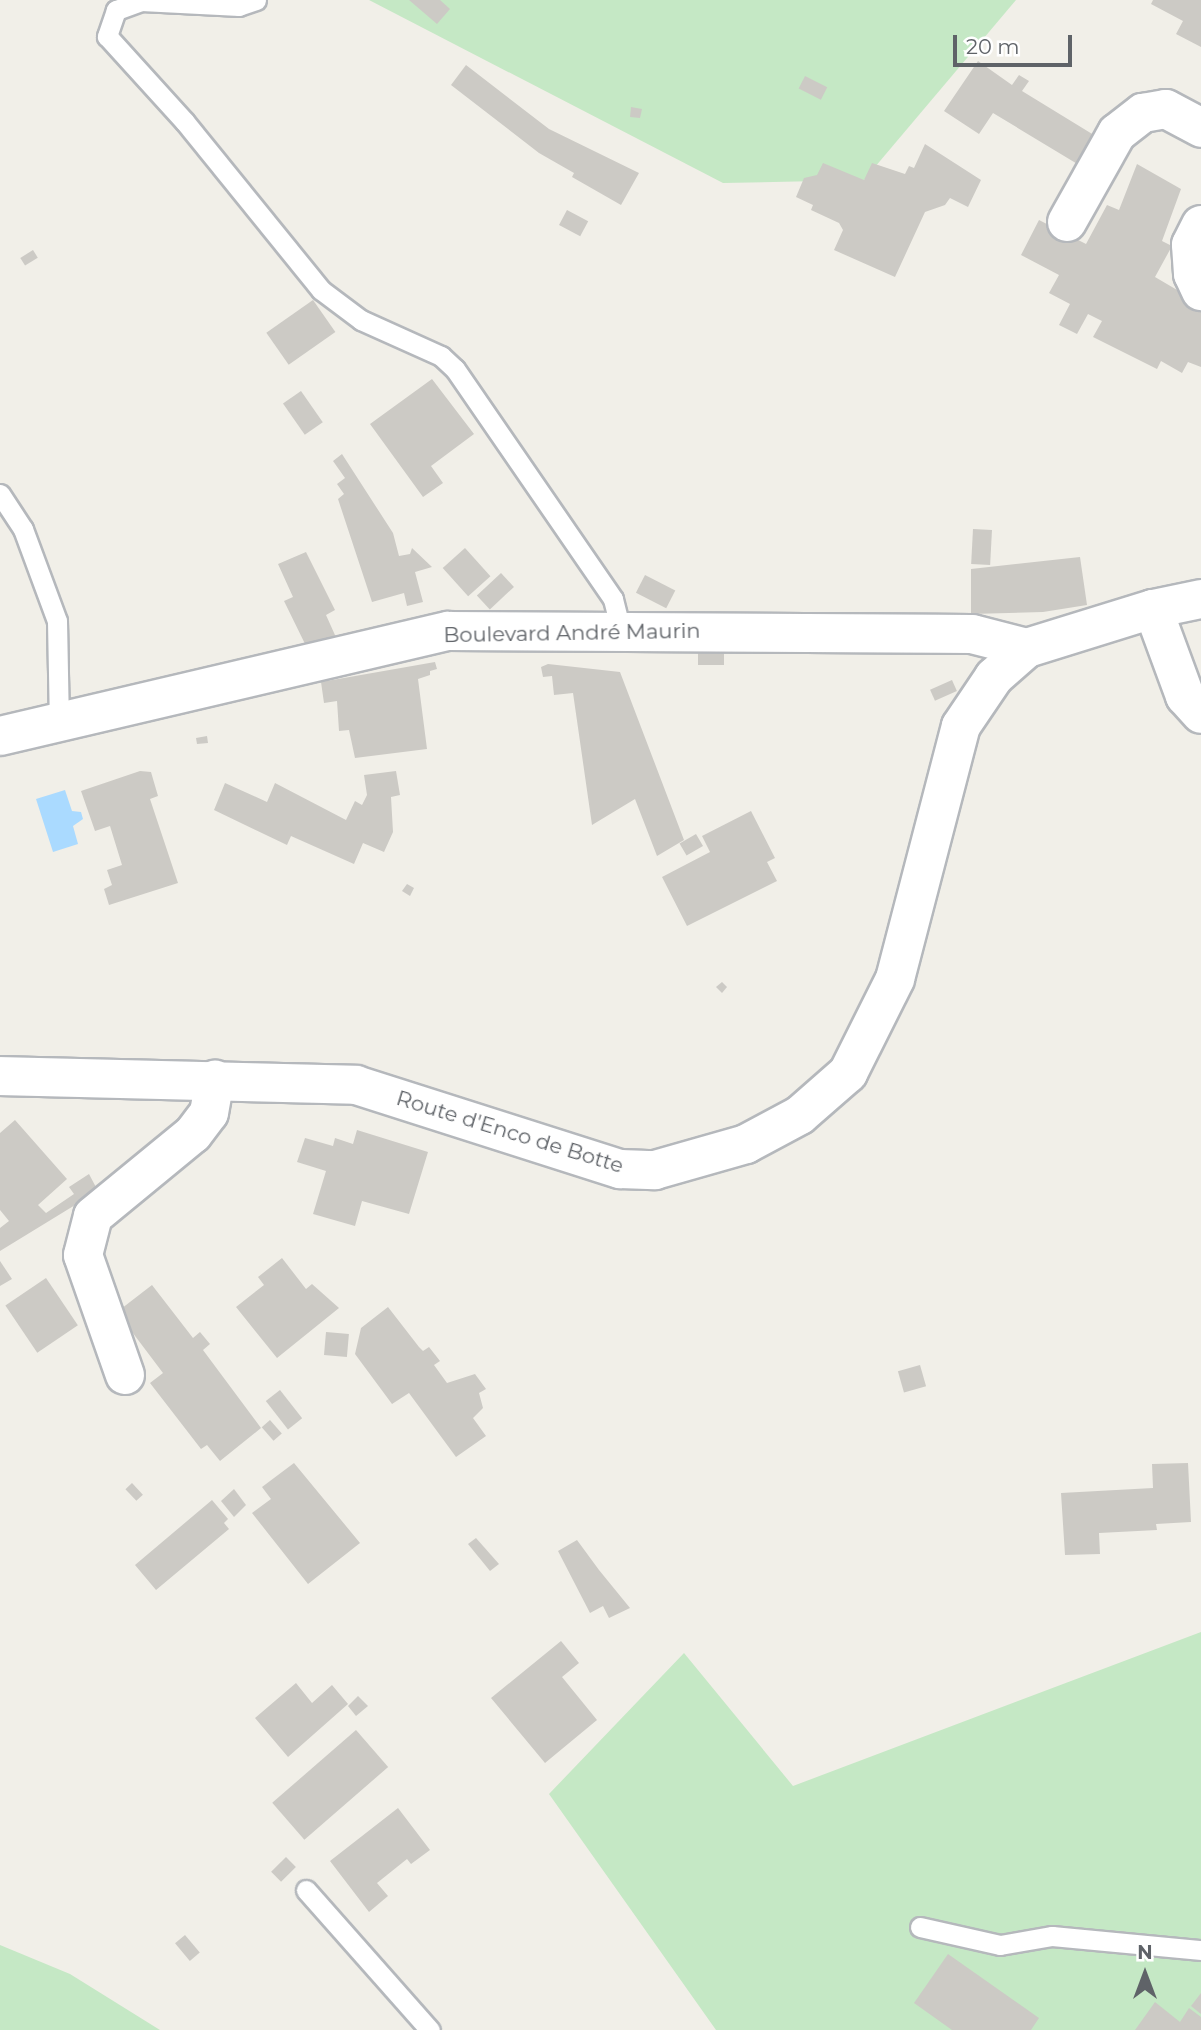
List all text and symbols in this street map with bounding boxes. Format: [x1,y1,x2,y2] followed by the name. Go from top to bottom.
[956,21,1075,65] scale bar
[966,34,1020,59] text: 20 m
[443,618,701,648] street label: Boulevard André Maurin
[393,1085,627,1179] street label: Route d'Enco de Botte
[1110,1939,1180,2009] north arrow
[1137,1941,1153,1964] text: N

